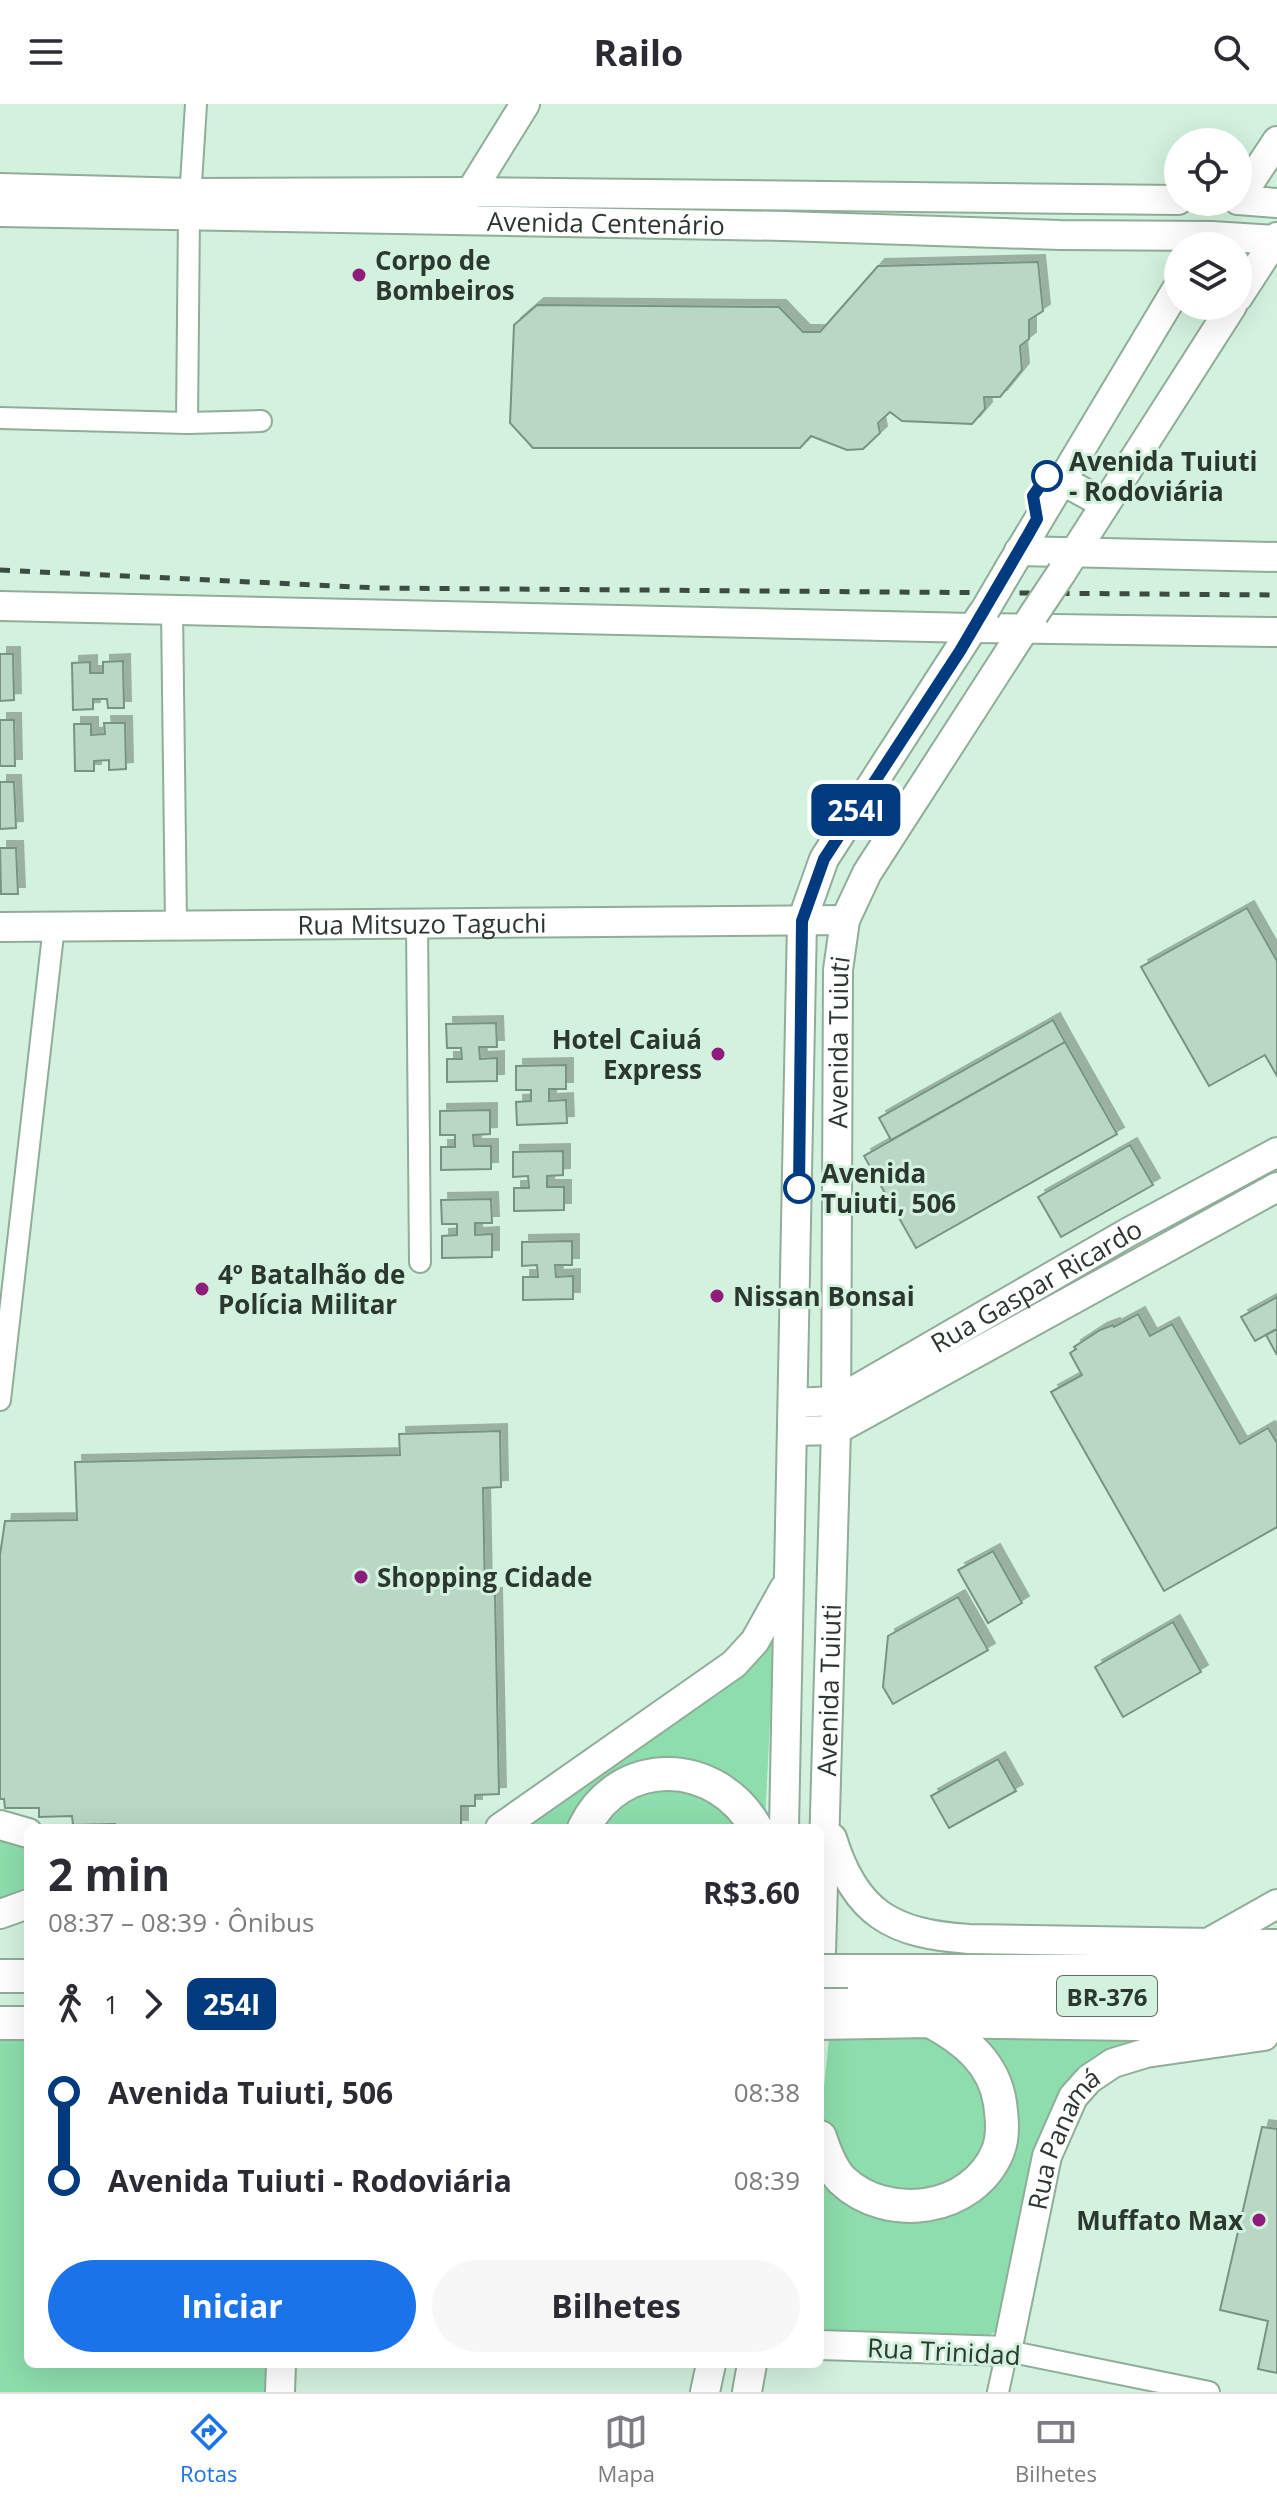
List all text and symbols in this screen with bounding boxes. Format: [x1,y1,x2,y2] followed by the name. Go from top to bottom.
[594,28,683,77] text: Railo
[24,30,68,74] icon: menu
[1209,30,1253,74] icon: search
[1164,128,1252,320] map controls
[1164,128,1252,216] button: locate
[487,203,725,243] street label: Avenida Centenário
[1164,232,1252,320] button: layers
[375,242,515,308] place label: Corpo de Bombeiros
[350,266,368,284] marker: Corpo de Bombeiros
[1069,443,1257,509] place label: Avenida Tuiuti - Rodoviária
[1032,461,1062,491] marker: Avenida Tuiuti - Rodoviária
[800,784,912,836] line badge: 254I
[827,791,885,829] text: 254I
[297,904,547,943] street label: Rua Mitsuzo Taguchi
[819,954,858,1129] street label: Avenida Tuiuti
[552,1021,702,1087] place label: Hotel Caiuá Express
[709,1045,727,1063] marker: Hotel Caiuá Express
[821,1155,956,1221] place label: Avenida Tuiuti, 506
[784,1173,814,1203] marker: Avenida Tuiuti, 506
[924,1210,1148,1361] street label: Rua Gaspar Ricardo
[218,1256,405,1322] place label: 4º Batalhão de Polícia Militar
[733,1278,915,1314] place label: Nissan Bonsai
[193,1280,211,1298] marker: 4º Batalhão de Polícia Militar
[708,1287,726,1305] marker: Nissan Bonsai
[377,1559,592,1595] place label: Shopping Cidade
[352,1568,370,1586] marker: Shopping Cidade
[808,1603,849,1777] street label: Avenida Tuiuti
[48,1844,170,1904] text: 2 min
[703,1872,800,1913] text: R$3.60
[48,1904,314,1940] text: 08:37 – 08:39 · Ônibus
[1057,1976,1157,2016] road number: BR-376
[48,1982,92,2026] icon: walk
[131,1982,175,2026] icon: forward
[203,1985,260,2023] text: 254I
[104,1986,119,2022] text: 1
[1018,2059,1107,2213] street label: Rua Panamá
[108,2072,393,2113] text: Avenida Tuiuti, 506
[734,2074,800,2110] text: 08:38
[108,2160,512,2201] text: Avenida Tuiuti - Rodoviária
[734,2162,800,2198] text: 08:39
[1076,2202,1243,2238] place label: Muffato Max
[1250,2211,1268,2229] marker: Muffato Max
[48,2260,416,2352] button: Iniciar
[432,2260,800,2352] button: Bilhetes
[866,2329,1022,2373] street label: Rua Trinidad
[180,2410,237,2488] tab: Rotas
[597,2410,655,2488] tab: Mapa
[1015,2410,1097,2488] tab: Bilhetes

